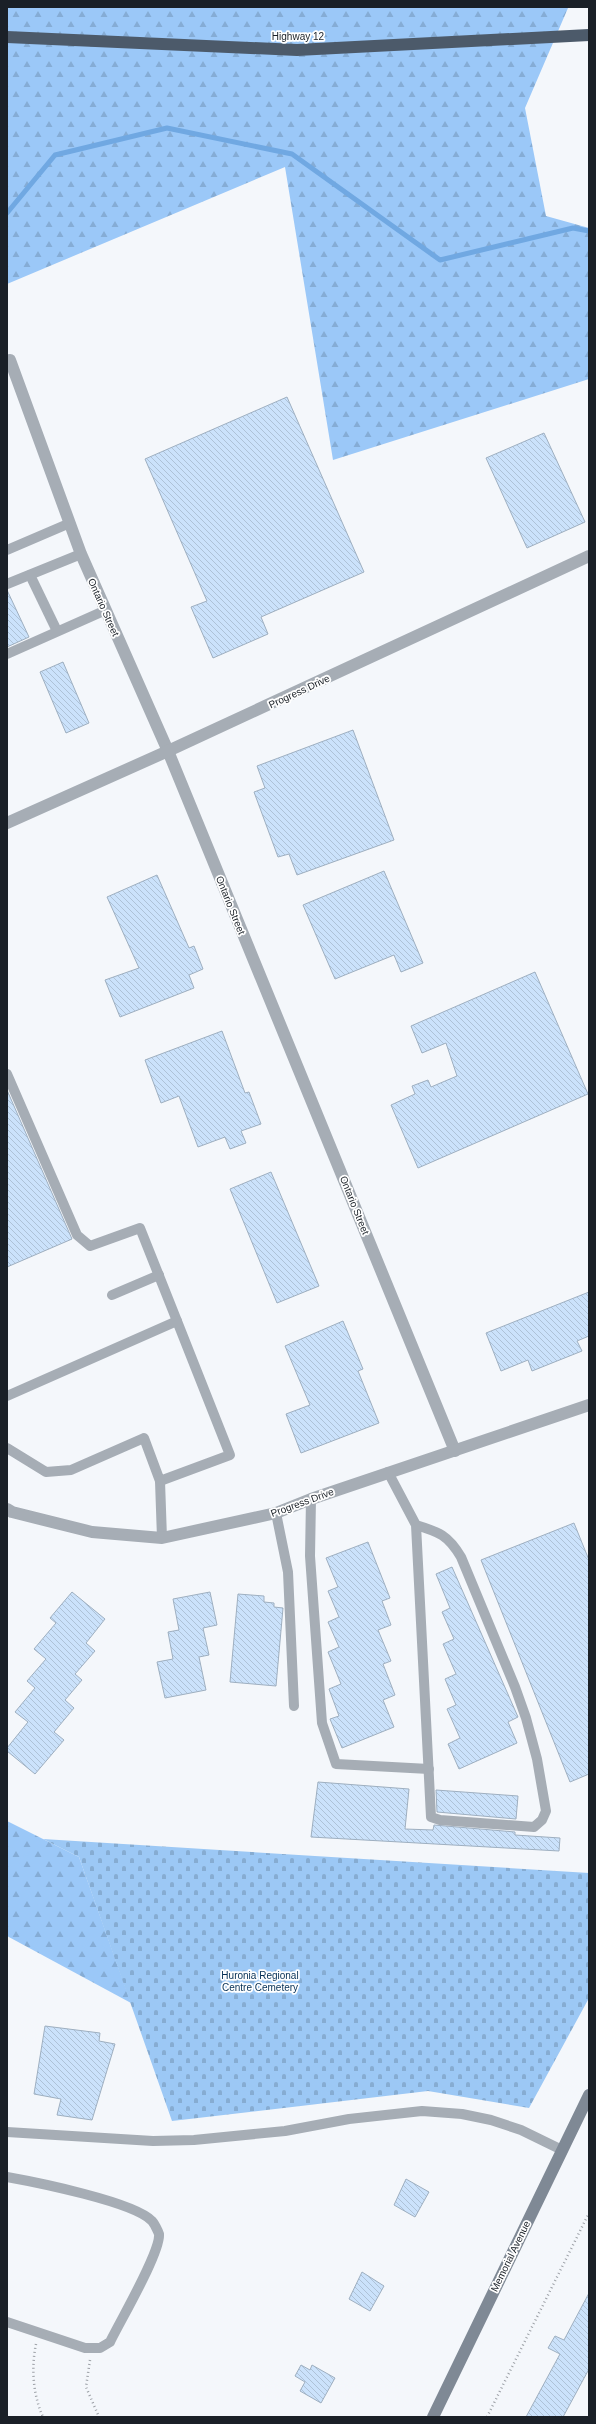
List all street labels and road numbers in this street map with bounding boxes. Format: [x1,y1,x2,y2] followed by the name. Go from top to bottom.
[272,31,325,42] street label: Highway 12
[86,577,121,638] street label: Ontario Street
[267,672,332,710] street label: Progress Drive
[214,874,247,936] street label: Ontario Street
[338,1174,371,1236] street label: Ontario Street
[269,1486,336,1519] street label: Progress Drive
[489,2219,532,2293] street label: Memorial Avenue

